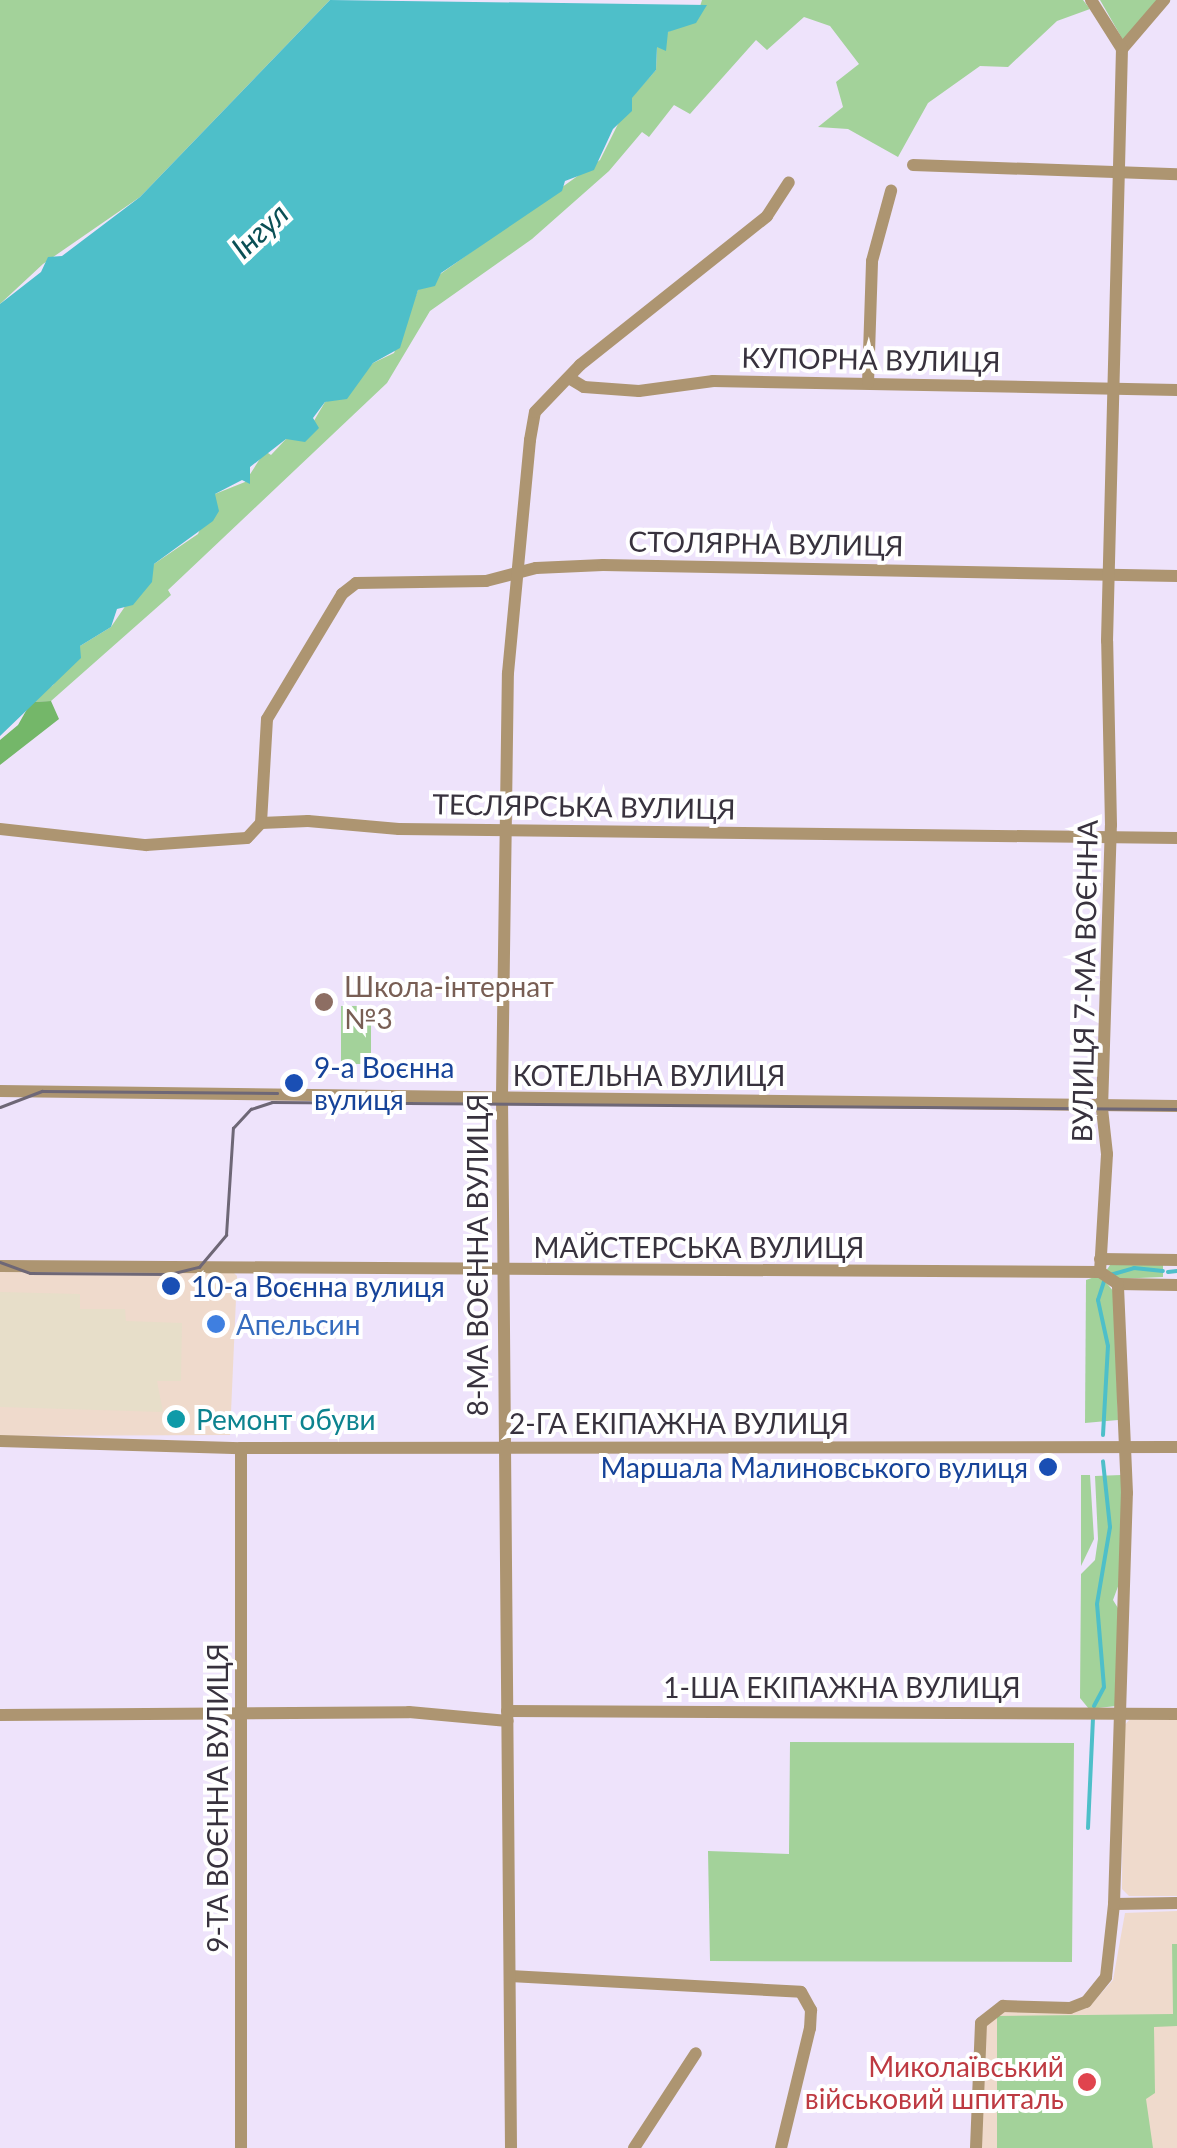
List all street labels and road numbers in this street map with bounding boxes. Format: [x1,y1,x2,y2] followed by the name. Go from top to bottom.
[741,340,1001,378] street label: КУПОРНА ВУЛИЦЯ
[628,524,904,562] street label: СТОЛЯРНА ВУЛИЦЯ
[432,787,736,825] street label: ТЕСЛЯРСЬКА ВУЛИЦЯ
[1064,819,1104,1143] street label: ВУЛИЦЯ 7-МА ВОЄННА
[513,1058,785,1092] street label: КОТЕЛЬНА ВУЛИЦЯ
[460,1094,494,1416] street label: 8-МА ВОЄННА ВУЛИЦЯ
[534,1230,864,1264] street label: МАЙСТЕРСЬКА ВУЛИЦЯ
[509,1406,849,1440] street label: 2-ГА ЕКІПАЖНА ВУЛИЦЯ
[200,1643,234,1953] street label: 9-ТА ВОЄННА ВУЛИЦЯ
[663,1670,1021,1704] street label: 1-ША ЕКІПАЖНА ВУЛИЦЯ

